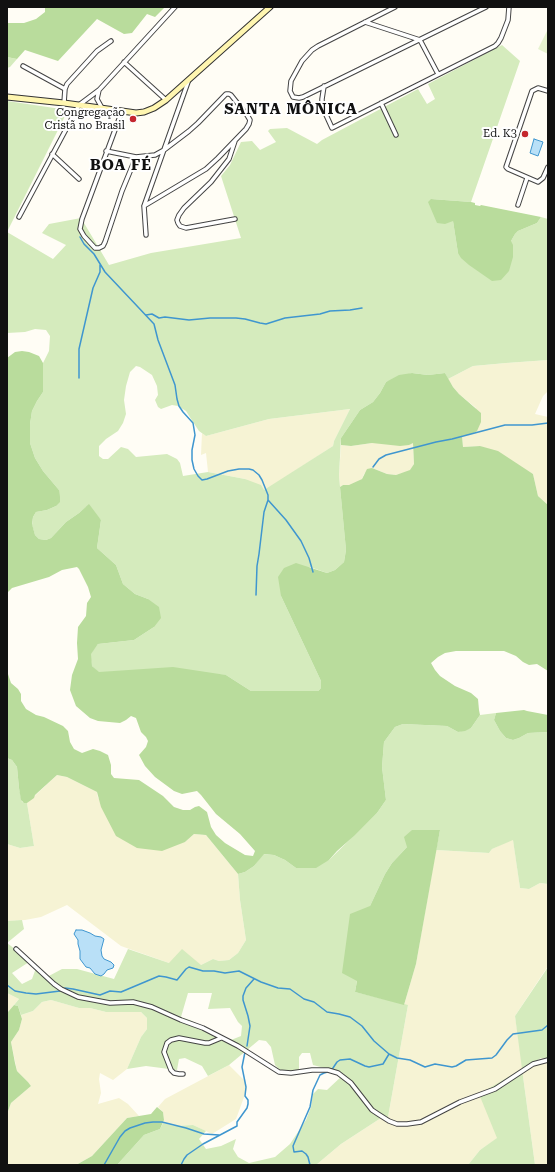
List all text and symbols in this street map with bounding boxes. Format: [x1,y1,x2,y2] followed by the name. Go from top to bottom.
[224,101,358,119] district label: SANTA MÔNICA
[44,106,125,132] place label: Congregação Cristã no Brasil
[128,114,138,124] marker: Congregação Cristã no Brasil
[483,127,517,141] place label: Ed. K3
[520,129,530,139] marker: Ed. K3
[90,157,152,175] district label: BOA FÉ

